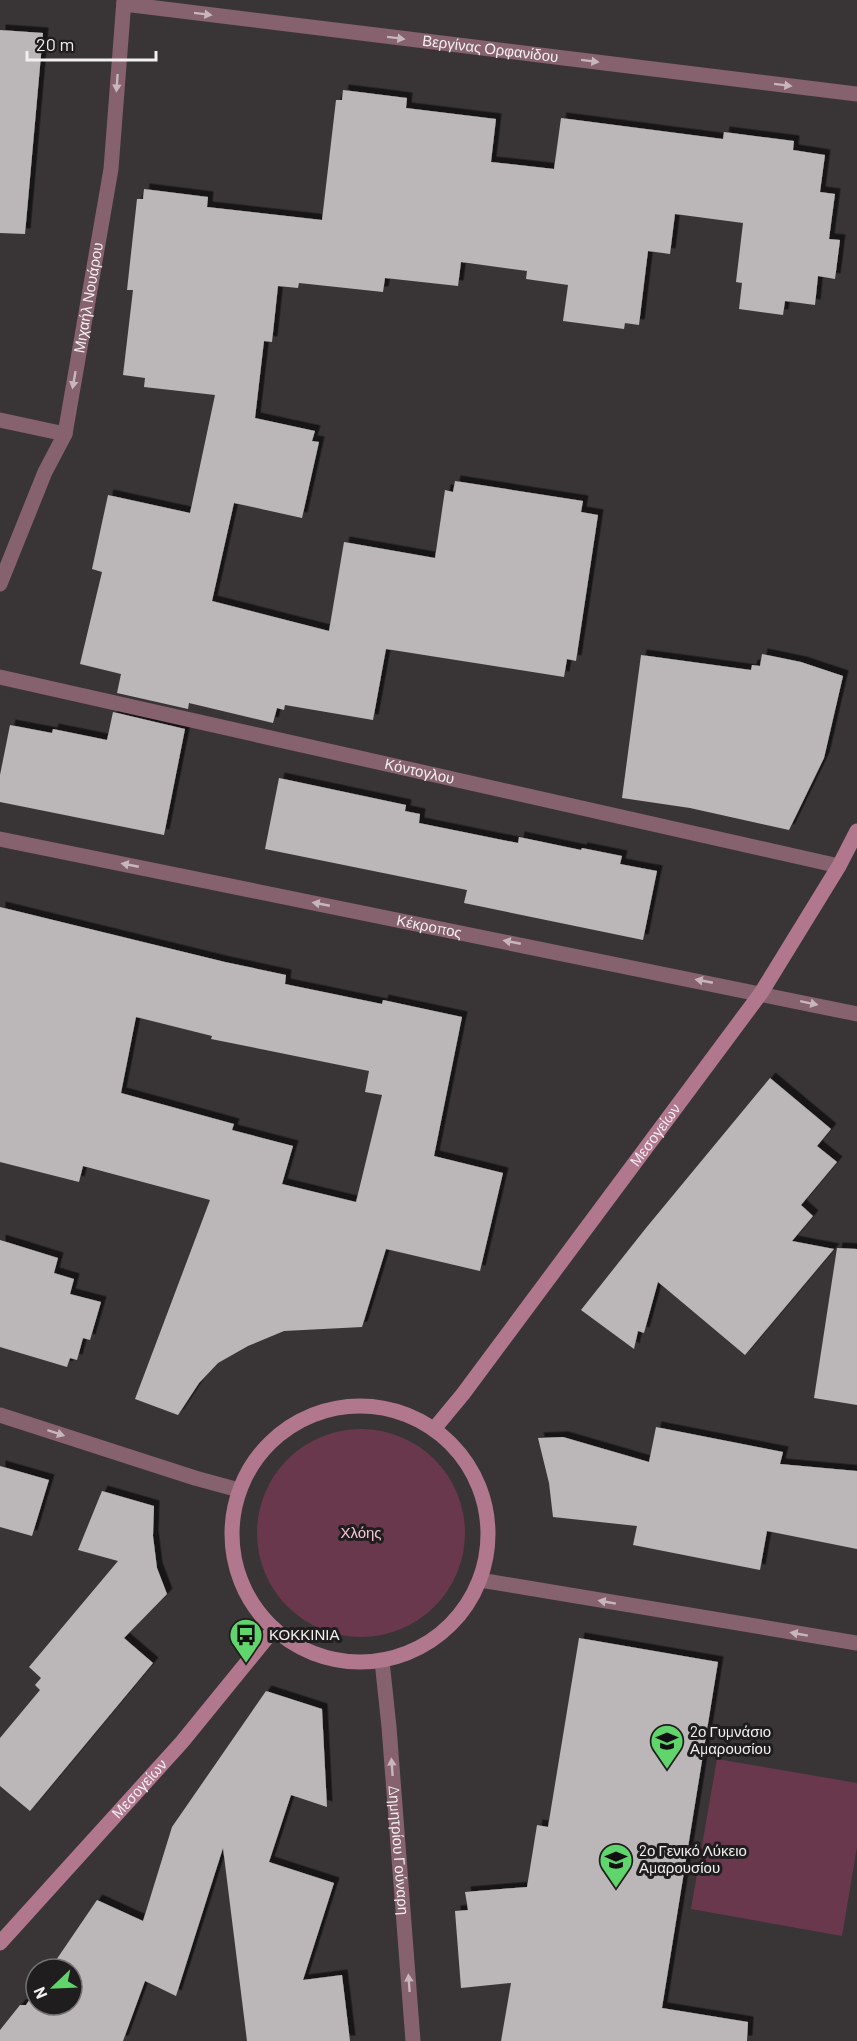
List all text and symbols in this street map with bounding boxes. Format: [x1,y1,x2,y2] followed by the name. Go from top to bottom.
[193,9,212,18] one-way arrow
[27,24,156,62] scale bar
[421,31,559,65] street label: Βεργίνας Ορφανίδου
[36,33,74,55] text: 20 m
[387,33,406,42] one-way arrow
[580,57,599,66] one-way arrow
[113,74,122,93] one-way arrow
[774,81,793,90] one-way arrow
[69,241,106,354] street label: Μιχαήλ Νουάρου
[69,371,78,390] one-way arrow
[383,754,456,787] street label: Κόντογλου
[120,860,139,869] one-way arrow
[312,899,331,908] one-way arrow
[395,910,464,941] street label: Κέκροπος
[503,937,522,947] one-way arrow
[694,976,713,985] one-way arrow
[800,999,819,1008] one-way arrow
[625,1100,684,1169] street label: Μεσογείων
[47,1429,65,1438] one-way arrow
[340,1523,382,1541] park label: Χλόης
[597,1597,616,1606] one-way arrow
[228,1617,264,1664] bus stop icon: ΚΟΚΚΙΝΙΑ
[269,1625,339,1643] place label: ΚΟΚΚΙΝΙΑ
[790,1629,809,1638] one-way arrow
[690,1722,771,1757] place label: 2ο Γυμνάσιο Αμαρουσίου
[649,1723,685,1770] school or university icon: 2ο Γυμνάσιο Αμαρουσίου
[108,1755,170,1821] street label: Μεσογείων
[387,1758,397,1777] one-way arrow
[386,1785,413,1916] street label: Δημητρίου Γούναρη
[639,1841,747,1876] place label: 2ο Γενικό Λύκειο Αμαρουσίου
[598,1842,634,1889] school or university icon: 2ο Γενικό Λύκειο Αμαρουσίου
[24,1957,84,2017] north arrow
[404,1973,414,1992] one-way arrow
[29,1984,51,2002] text: N

